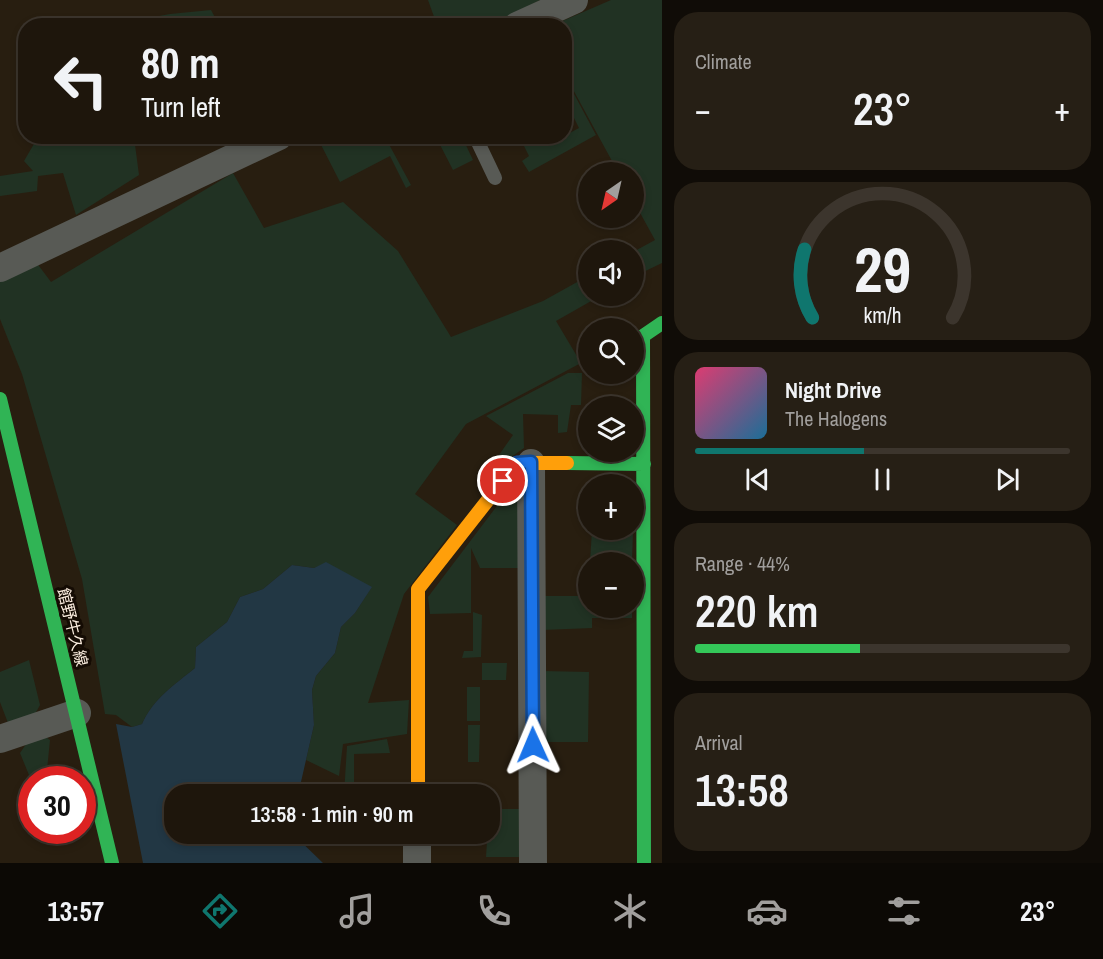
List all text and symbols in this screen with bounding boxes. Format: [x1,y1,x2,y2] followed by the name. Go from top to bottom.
[141,35,220,91] text: 80 m
[42,42,120,120] icon: left
[695,48,752,75] text: Climate
[853,78,912,139] text: 23°
[695,87,711,131] text: −
[1054,87,1070,131] text: +
[141,89,220,125] text: Turn left
[578,162,644,228] north arrow
[578,162,644,618] map controls
[854,227,911,311] text: 29
[578,240,644,306] button: sound
[863,302,902,331] text: km/h
[578,318,644,384] button: search
[785,375,881,405] text: Night Drive
[578,396,644,462] button: layers
[785,405,887,432] text: The Halogens
[477,455,528,506] pin
[741,463,774,496] icon: previous
[866,463,899,496] icon: pause
[991,463,1024,496] icon: next
[486,464,519,497] icon: arrive
[578,474,644,540] button: +
[695,550,790,577] text: Range · 44%
[578,552,644,618] button: −
[695,580,819,641] text: 220 km
[53,586,93,668] street label: 館野牛久線
[501,713,565,777] position arrow
[695,729,742,756] text: Arrival
[695,759,789,820] text: 13:58
[18,766,96,844] speed limit sign: 30
[250,799,414,829] text: 13:58 · 1 min · 90 m
[199,890,241,932] icon: directions
[336,890,378,932] icon: music
[473,890,515,932] icon: phone
[609,890,651,932] icon: climate
[746,890,788,932] icon: car
[883,890,925,932] icon: filters
[47,893,104,929] text: 13:57
[1020,893,1056,929] text: 23°

